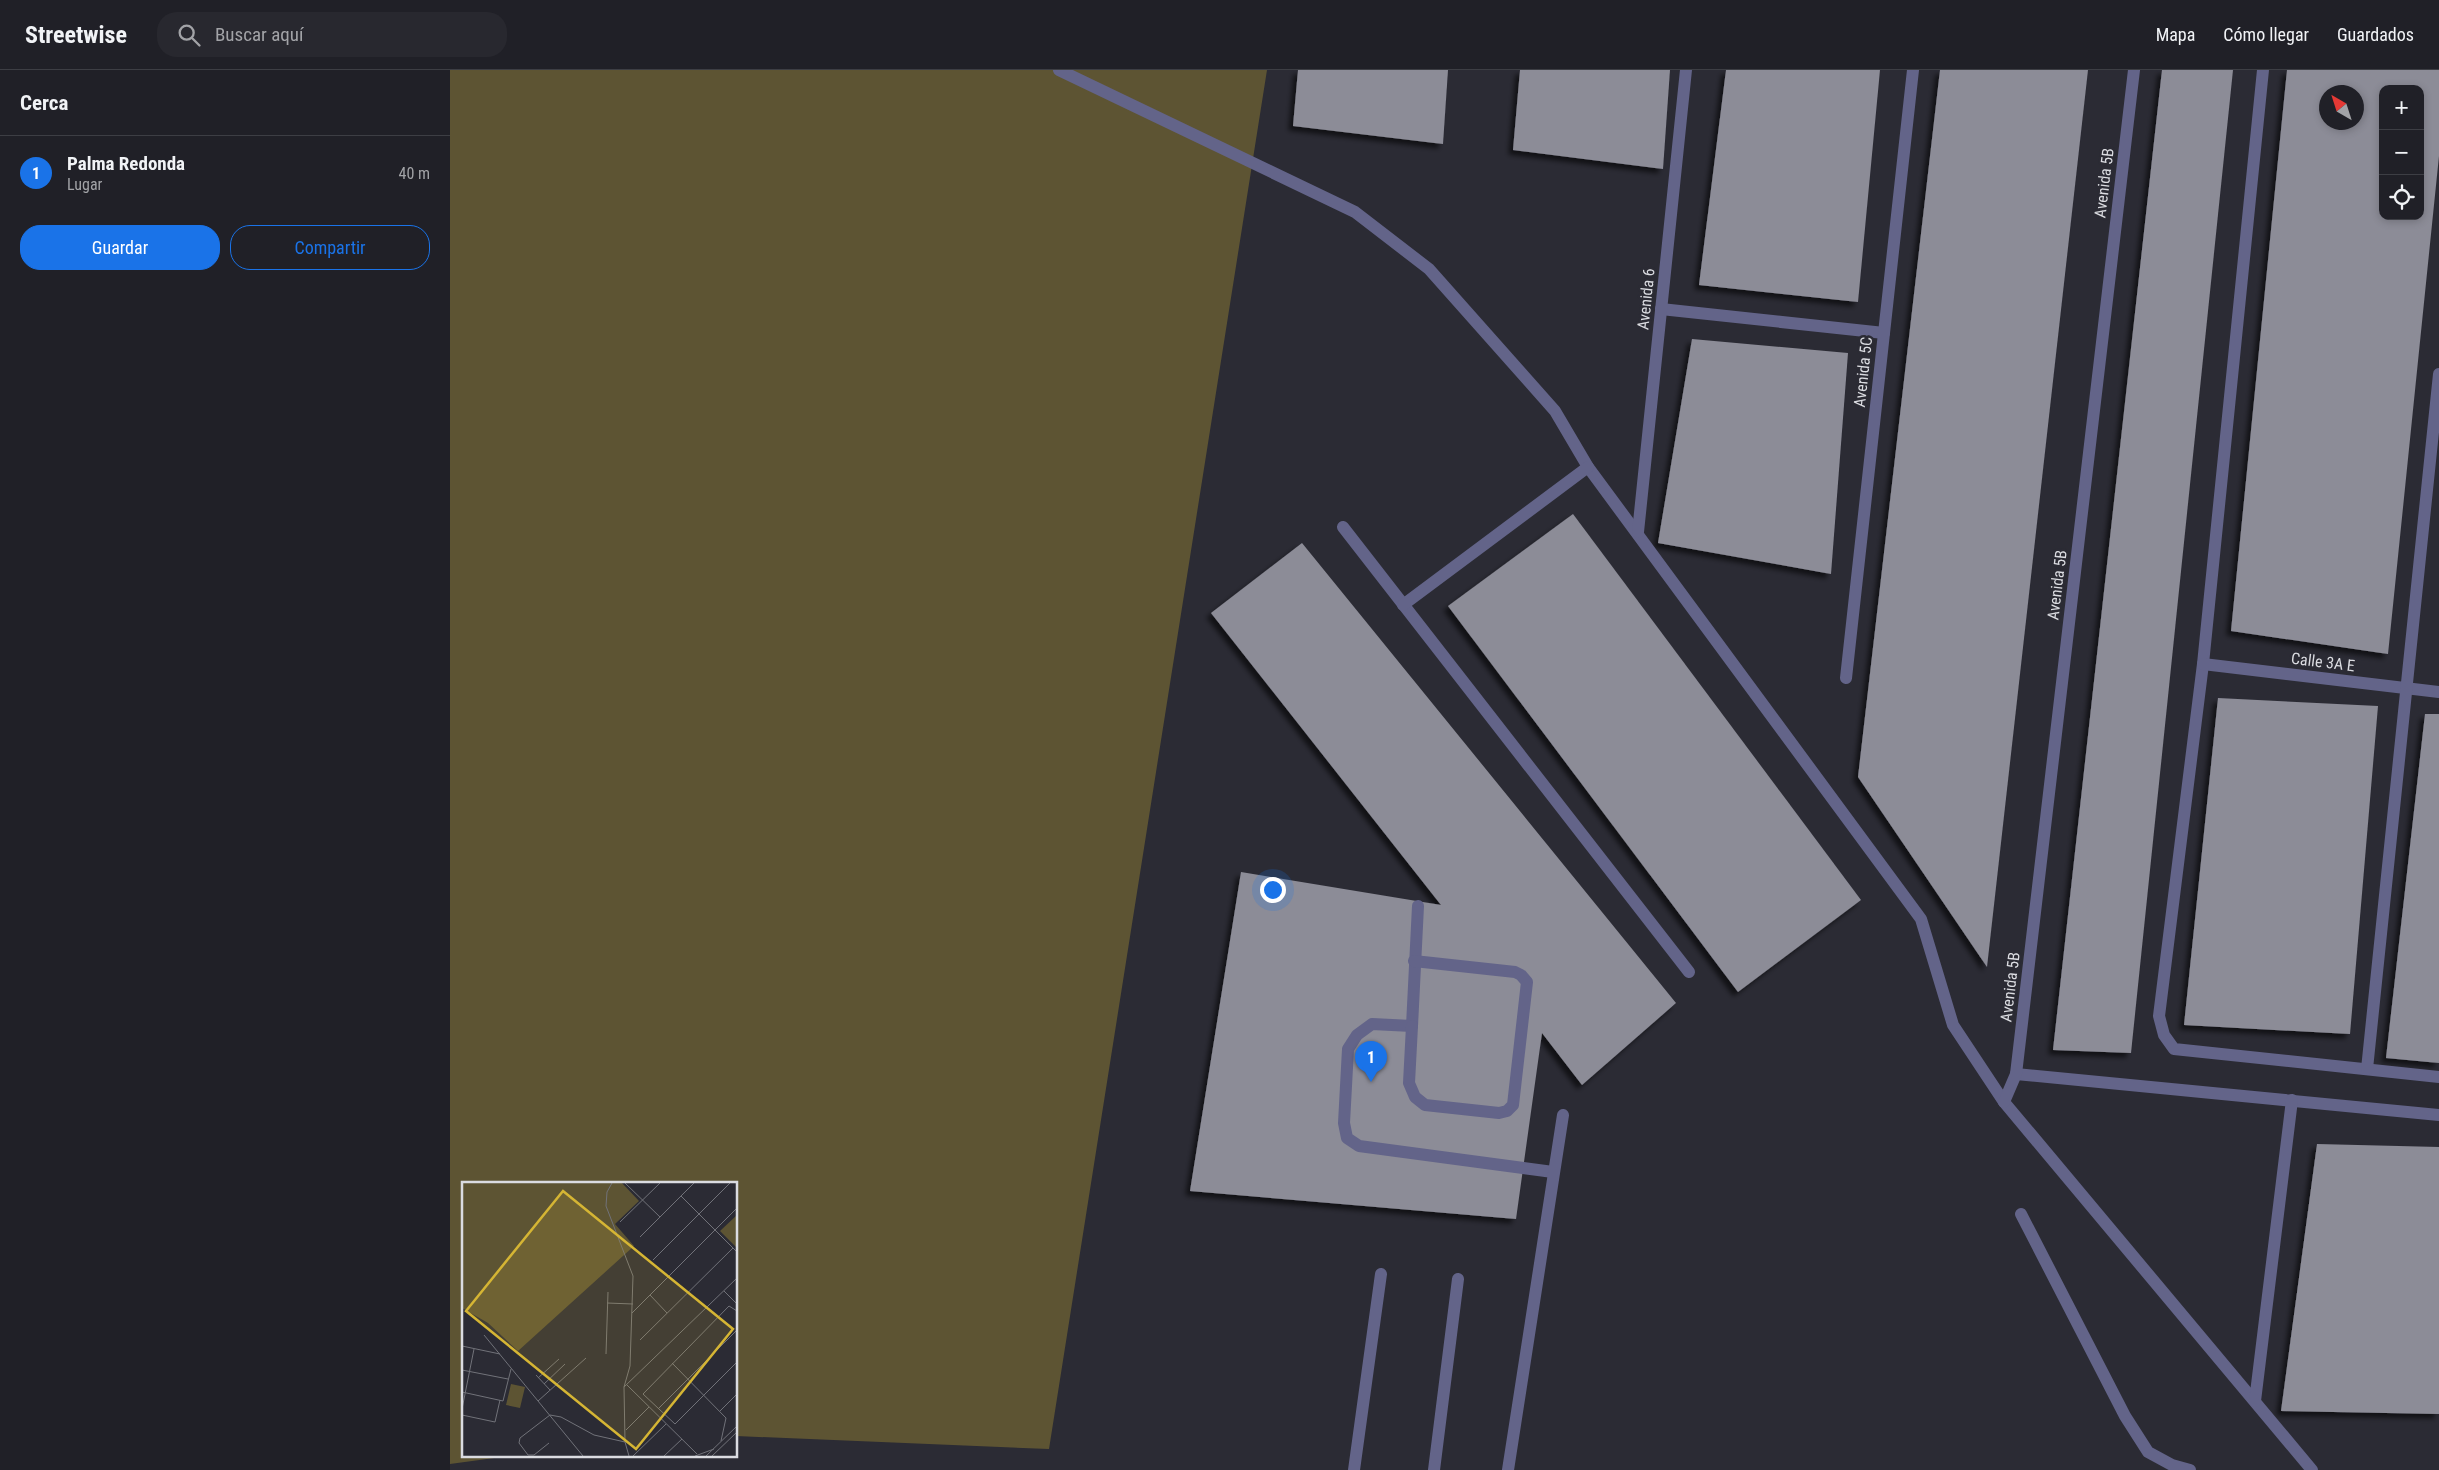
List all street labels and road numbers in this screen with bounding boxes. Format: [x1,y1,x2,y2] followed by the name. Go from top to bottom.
[2090,147,2118,219] street label: Avenida 5B
[1633,267,1659,331] street label: Avenida 6
[1850,336,1876,408] street label: Avenida 5C
[2043,549,2071,621] street label: Avenida 5B
[2290,649,2356,675] street label: Calle 3A E
[1996,951,2024,1023] street label: Avenida 5B

